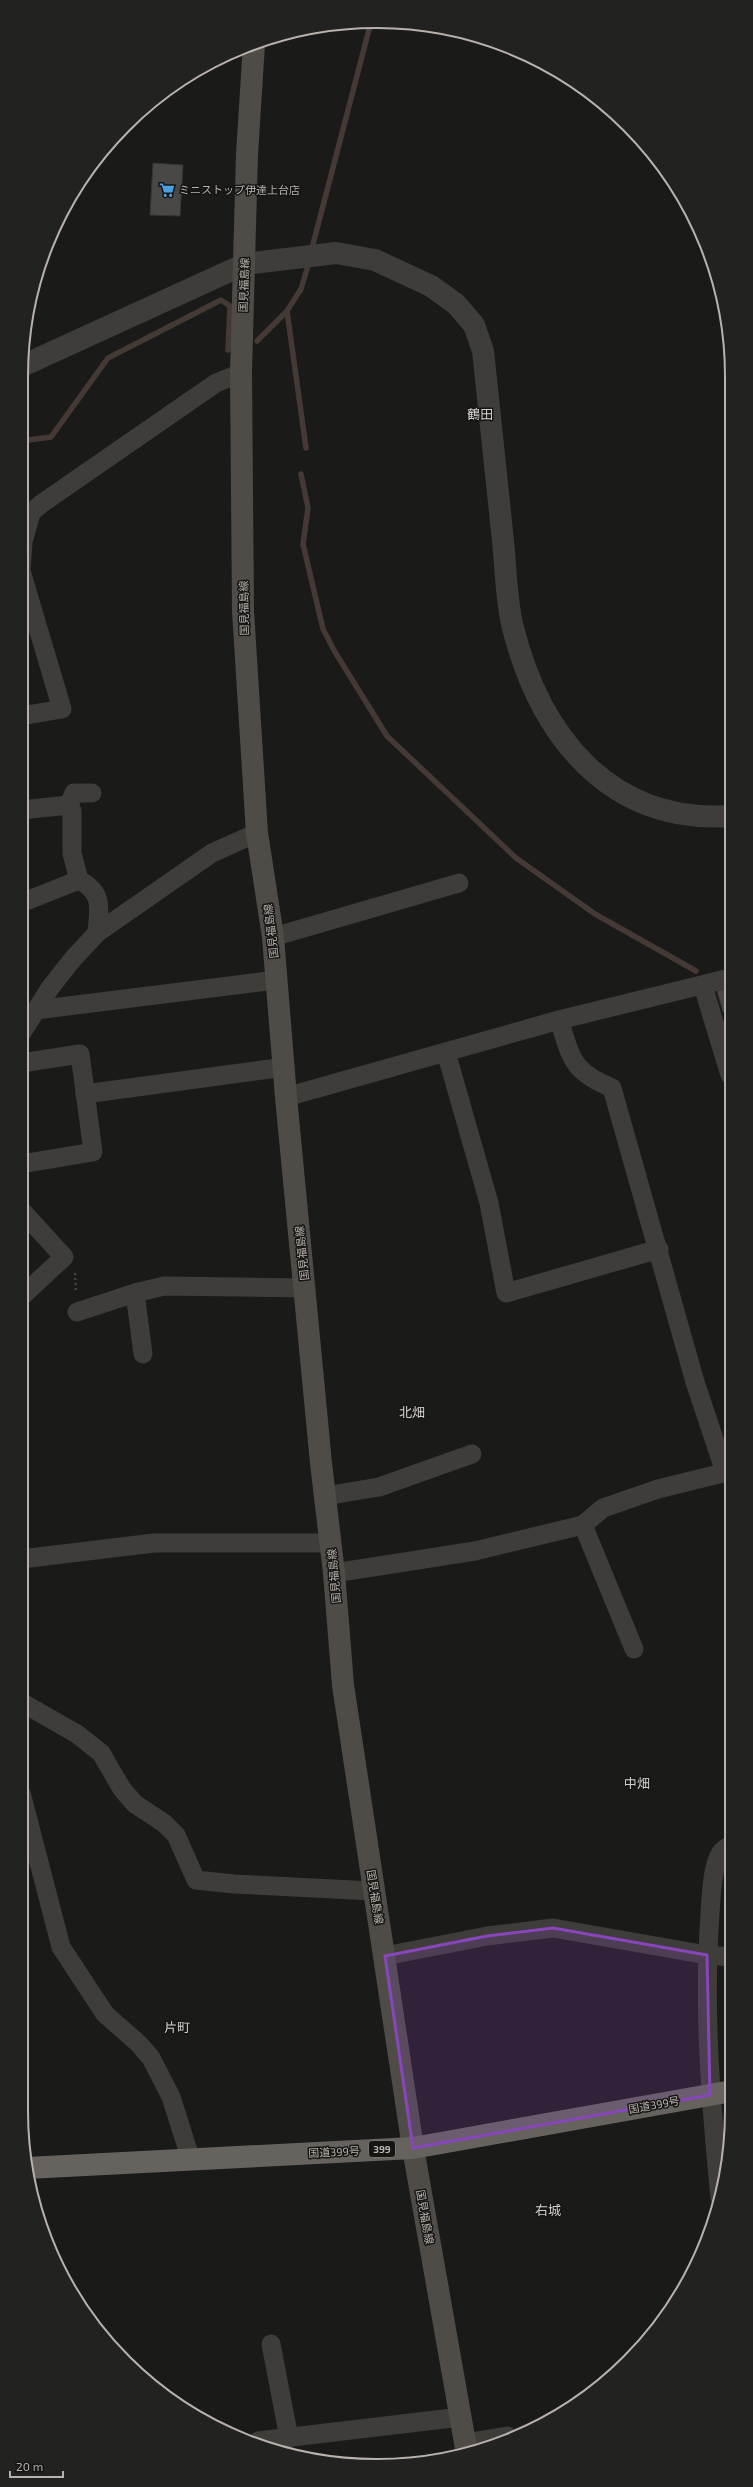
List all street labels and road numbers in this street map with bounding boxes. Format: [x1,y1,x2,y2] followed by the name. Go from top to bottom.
[236,257,251,313] street label: 国見福島線
[237,580,250,636] street label: 国見福島線
[261,903,280,959] street label: 国見福島線
[292,1225,311,1281] street label: 国見福島線
[325,1548,342,1604] street label: 国見福島線
[365,1869,386,1925] street label: 国見福島線
[627,2094,681,2115] street label: 国道399号
[369,2141,395,2157] road number: 399
[308,2144,360,2159] street label: 国道399号
[414,2189,437,2245] street label: 国見福島線

